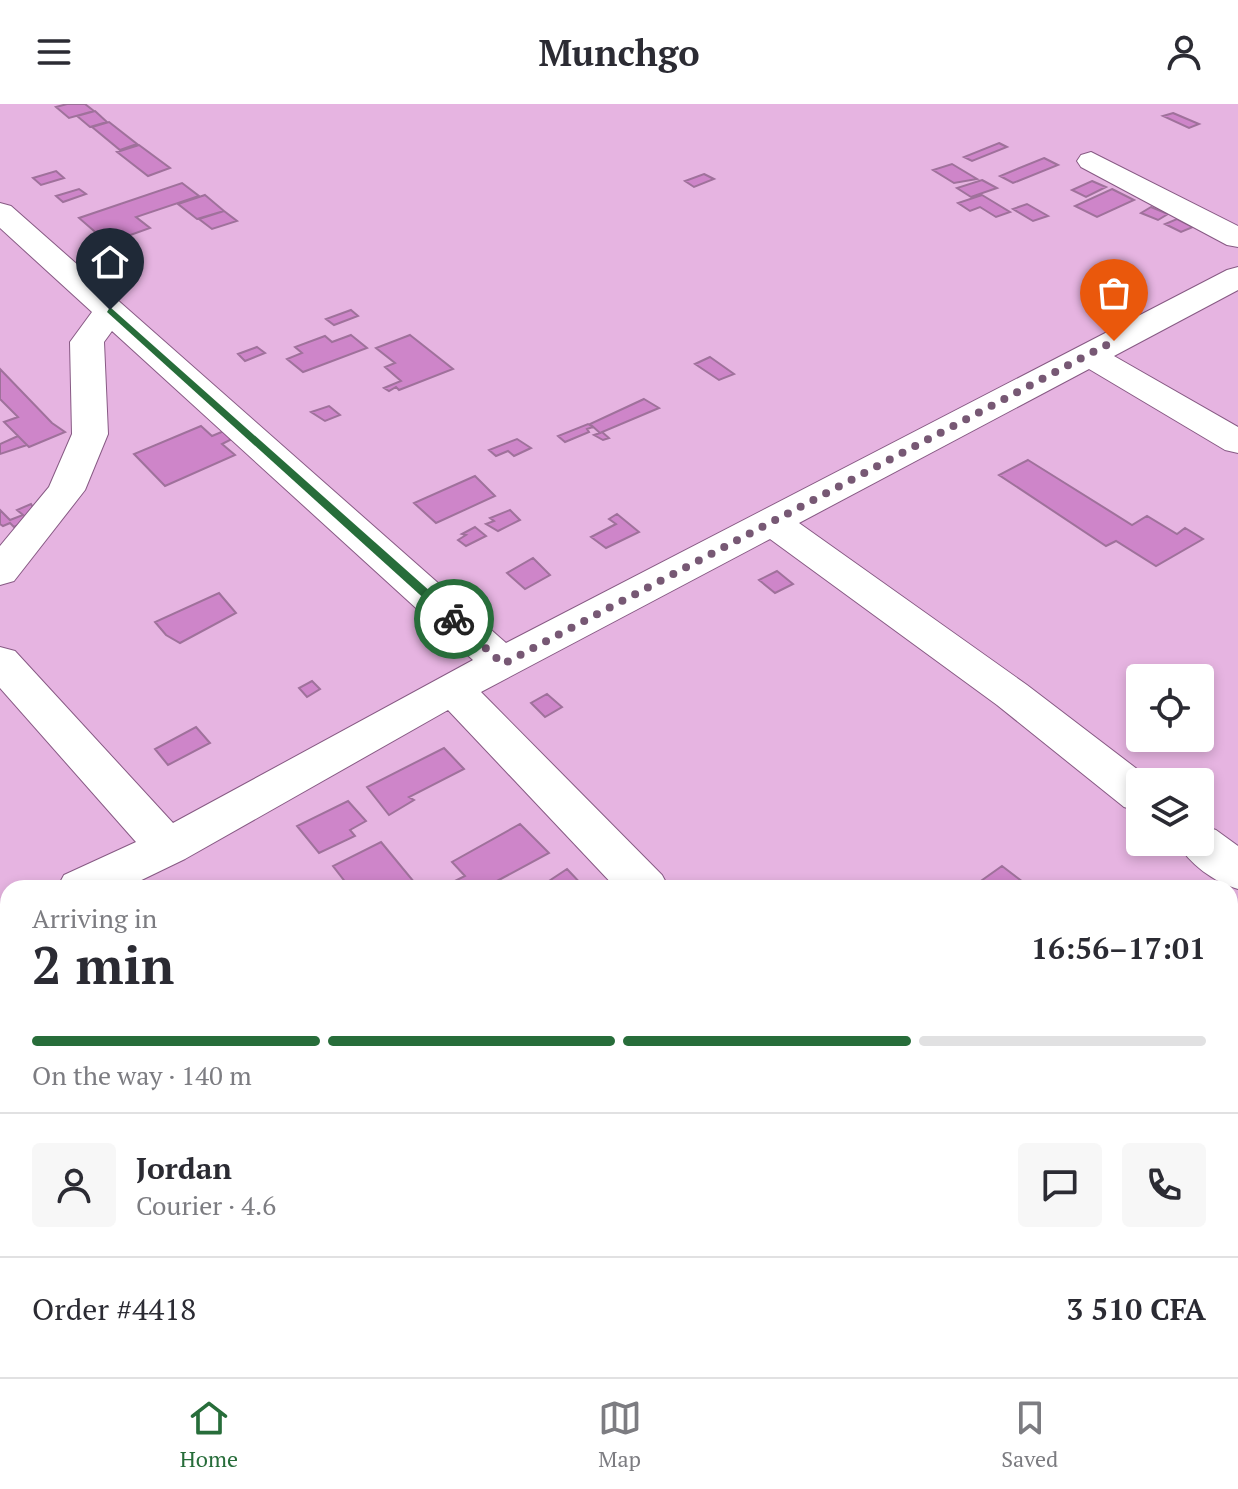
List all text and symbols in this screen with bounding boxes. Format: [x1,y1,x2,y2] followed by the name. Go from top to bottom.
[538,29,700,76] text: Munchgo
[32,30,76,74] icon: menu
[1162,30,1206,74] icon: person
[76,228,144,310] pin
[88,240,132,284] icon: home
[1080,259,1148,341] pin
[1092,271,1136,315] icon: bag
[414,579,494,659] courier
[432,597,476,641] icon: bike
[1126,664,1214,856] map controls
[1126,664,1214,752] button: locate
[1126,768,1214,856] button: layers
[32,901,157,935] text: Arriving in
[1031,928,1206,968] text: 16:56–17:01
[32,930,174,999] text: 2 min
[32,1058,252,1092] text: On the way · 140 m
[32,1143,116,1227] button: person
[1018,1143,1102,1227] button: chat
[1122,1143,1206,1227] button: phone
[136,1148,232,1188] text: Jordan
[136,1188,276,1222] text: Courier · 4.6
[32,1289,196,1329] text: Order #4418
[1066,1289,1206,1329] text: 3 510 CFA
[180,1396,238,1473] tab: Home
[598,1396,642,1473] tab: Map
[1001,1396,1058,1473] tab: Saved

